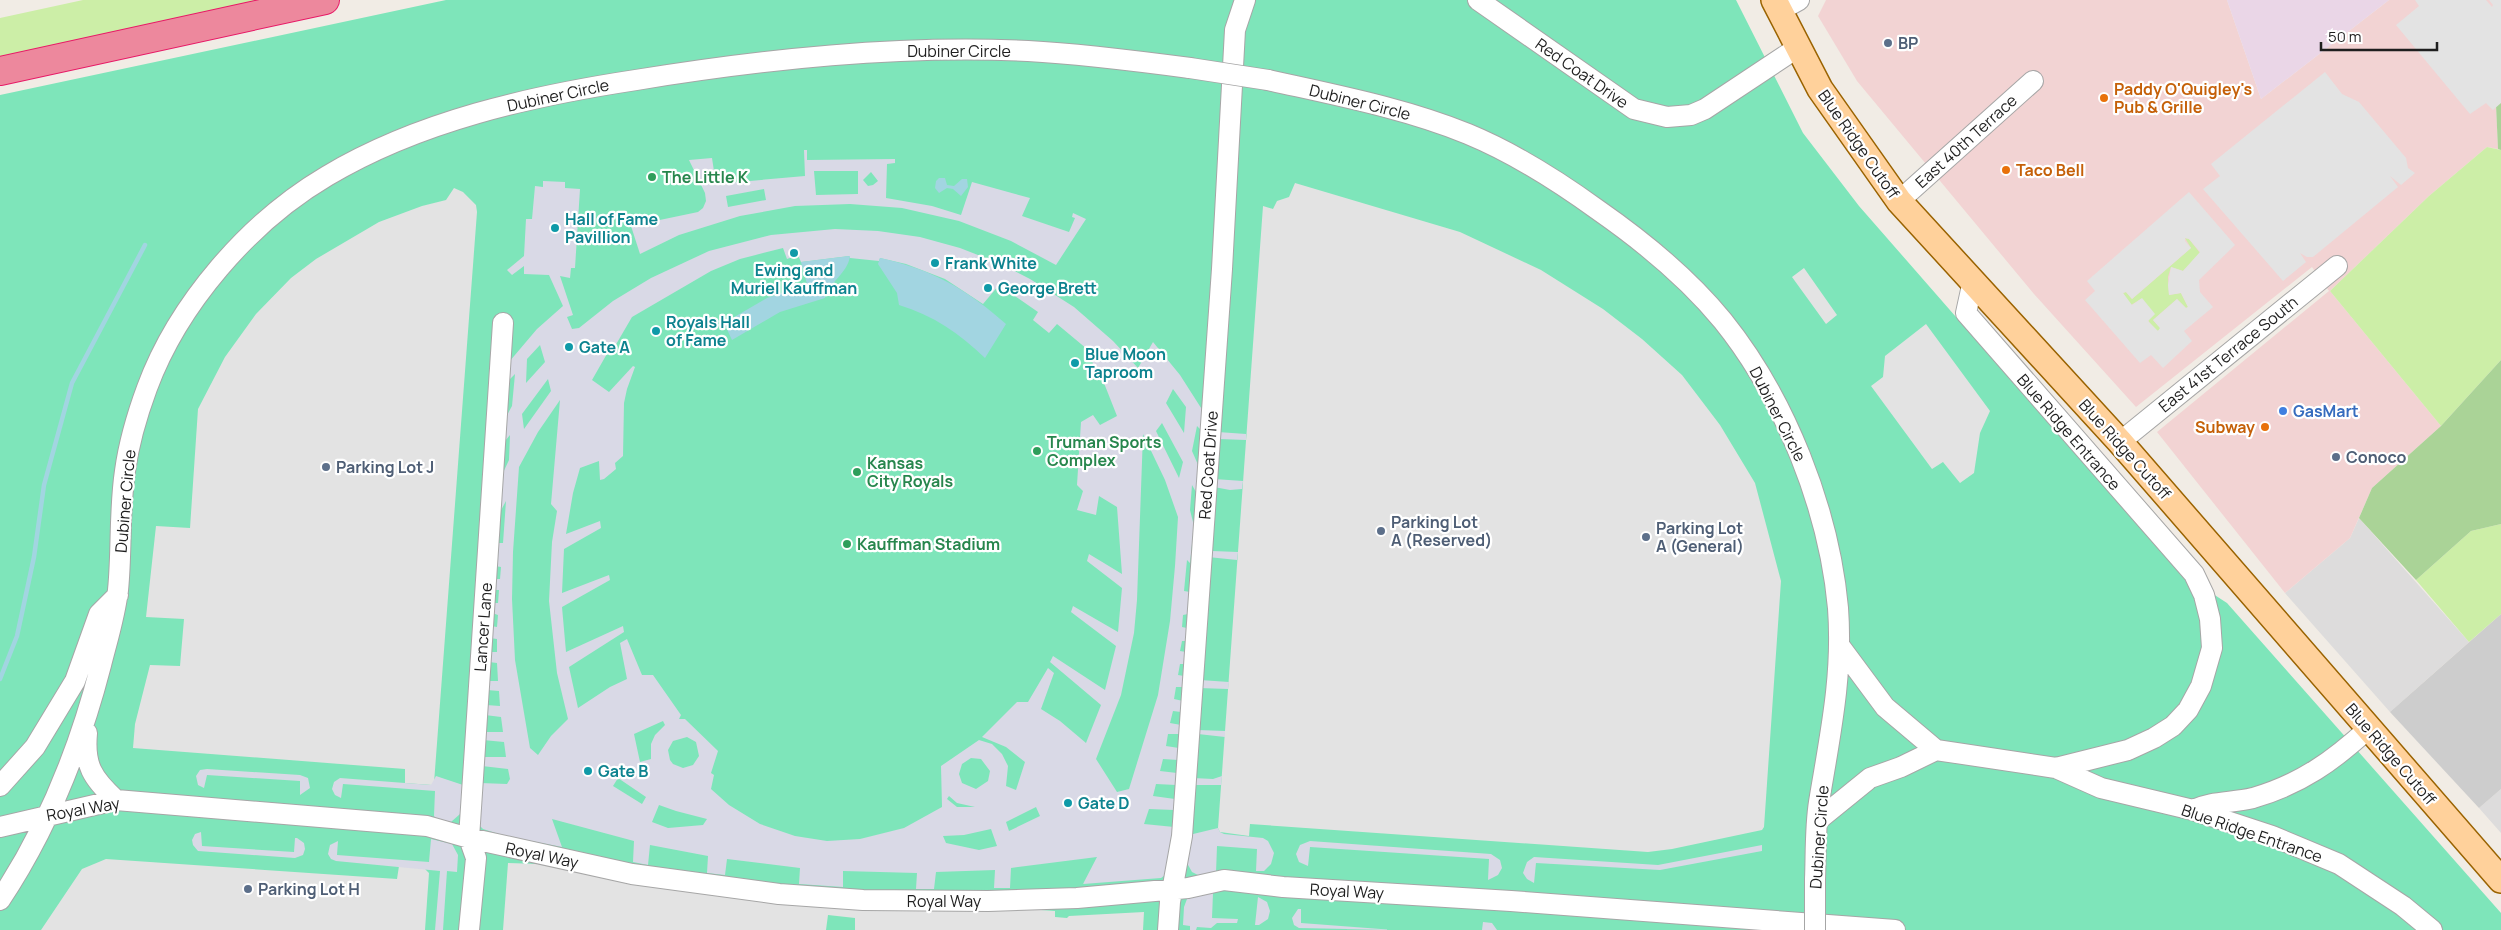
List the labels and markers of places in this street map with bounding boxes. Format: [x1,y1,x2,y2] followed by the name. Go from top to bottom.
[1898,32,1918,54] place label: BP
[1882,37,1894,49] marker: BP
[2114,78,2252,118] place label: Paddy O'Quigley's Pub & Grille
[2098,92,2110,104] marker: Paddy O'Quigley's Pub & Grille
[2016,159,2085,181] place label: Taco Bell
[2000,164,2012,176] marker: Taco Bell
[662,166,749,188] place label: The Little K
[646,171,658,183] marker: The Little K
[565,208,659,248] place label: Hall of Fame Pavillion
[549,222,561,234] marker: Hall of Fame Pavillion
[788,247,800,259] marker: Ewing and Muriel Kauffman
[945,252,1037,274] place label: Frank White
[929,257,941,269] marker: Frank White
[731,259,857,299] place label: Ewing and Muriel Kauffman
[998,277,1097,299] place label: George Brett
[982,282,994,294] marker: George Brett
[666,311,750,351] place label: Royals Hall of Fame
[650,325,662,337] marker: Royals Hall of Fame
[579,336,630,358] place label: Gate A
[563,341,575,353] marker: Gate A
[1085,343,1166,383] place label: Blue Moon Taproom
[1069,357,1081,369] marker: Blue Moon Taproom
[2293,400,2359,422] place label: GasMart
[2277,405,2289,417] marker: GasMart
[2195,416,2255,438] place label: Subway
[2259,421,2271,433] marker: Subway
[1047,431,1162,471] place label: Truman Sports Complex
[1031,445,1043,457] marker: Truman Sports Complex
[2346,446,2406,468] place label: Conoco
[2330,451,2342,463] marker: Conoco
[867,452,954,492] place label: Kansas City Royals
[336,456,434,478] place label: Parking Lot J
[320,461,332,473] marker: Parking Lot J
[851,466,863,478] marker: Kansas City Royals
[1391,511,1492,551] place label: Parking Lot A (Reserved)
[1656,517,1744,557] place label: Parking Lot A (General)
[1375,525,1387,537] marker: Parking Lot A (Reserved)
[1640,531,1652,543] marker: Parking Lot A (General)
[857,533,1000,555] place label: Kauffman Stadium
[841,538,853,550] marker: Kauffman Stadium
[598,760,648,782] place label: Gate B
[582,765,594,777] marker: Gate B
[1078,792,1129,814] place label: Gate D
[1062,797,1074,809] marker: Gate D
[258,878,360,900] place label: Parking Lot H
[242,883,254,895] marker: Parking Lot H

